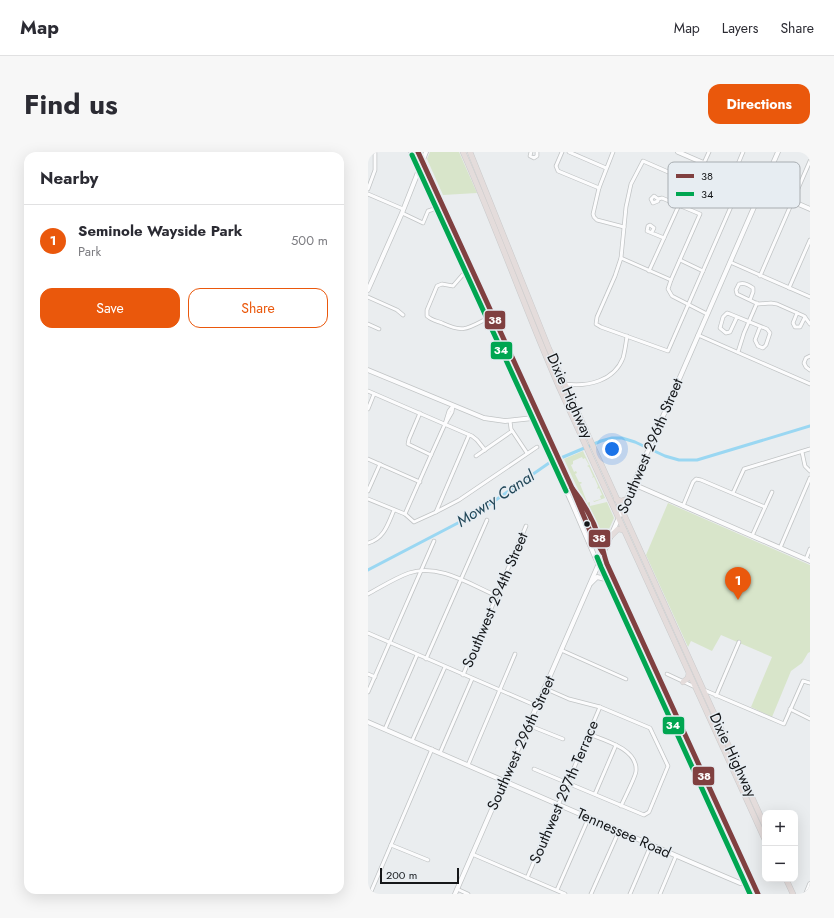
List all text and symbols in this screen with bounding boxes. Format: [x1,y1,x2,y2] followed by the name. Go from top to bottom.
[20,14,59,41] text: Map
[674,18,700,38] text: Map
[722,18,758,38] text: Layers
[780,18,814,38] text: Share
[24,84,118,125] text: Find us
[708,84,810,124] button: Directions
[668,162,800,208] legend
[40,166,98,190] text: Nearby
[701,168,713,184] text: 38
[701,186,714,202] text: 34
[78,220,242,242] text: Seminole Wayside Park
[50,231,56,250] text: 1
[291,231,328,250] text: 500 m
[78,242,101,261] text: Park
[40,288,180,328] button: Save
[188,288,328,328] button: Share
[484,310,506,330] line badge: 38
[488,312,502,328] text: 38
[490,341,513,360] line badge: 34
[494,342,509,358] text: 34
[541,350,599,443] street label: Dixie Highway
[612,375,689,517] street label: Southwest 296th Street
[602,439,622,459] your location
[452,464,540,532] water label: Mowry Canal
[582,519,592,529] unlabelled marker
[457,528,534,671] street label: Southwest 294th Street
[588,529,611,548] line badge: 38
[592,530,606,546] text: 38
[725,567,751,600] pin: 1
[481,672,561,814] street label: Southwest 296th Street
[704,709,762,801] street label: Dixie Highway
[662,716,685,735] line badge: 34
[524,717,604,867] street label: Southwest 297th Terrace
[666,717,681,733] text: 34
[692,766,715,786] line badge: 38
[697,768,711,784] text: 38
[573,802,675,864] street label: Tennessee Road
[762,810,798,882] map controls
[762,810,798,846] button: +
[762,846,798,882] button: −
[380,866,459,885] scale bar
[386,867,417,883] text: 200 m

